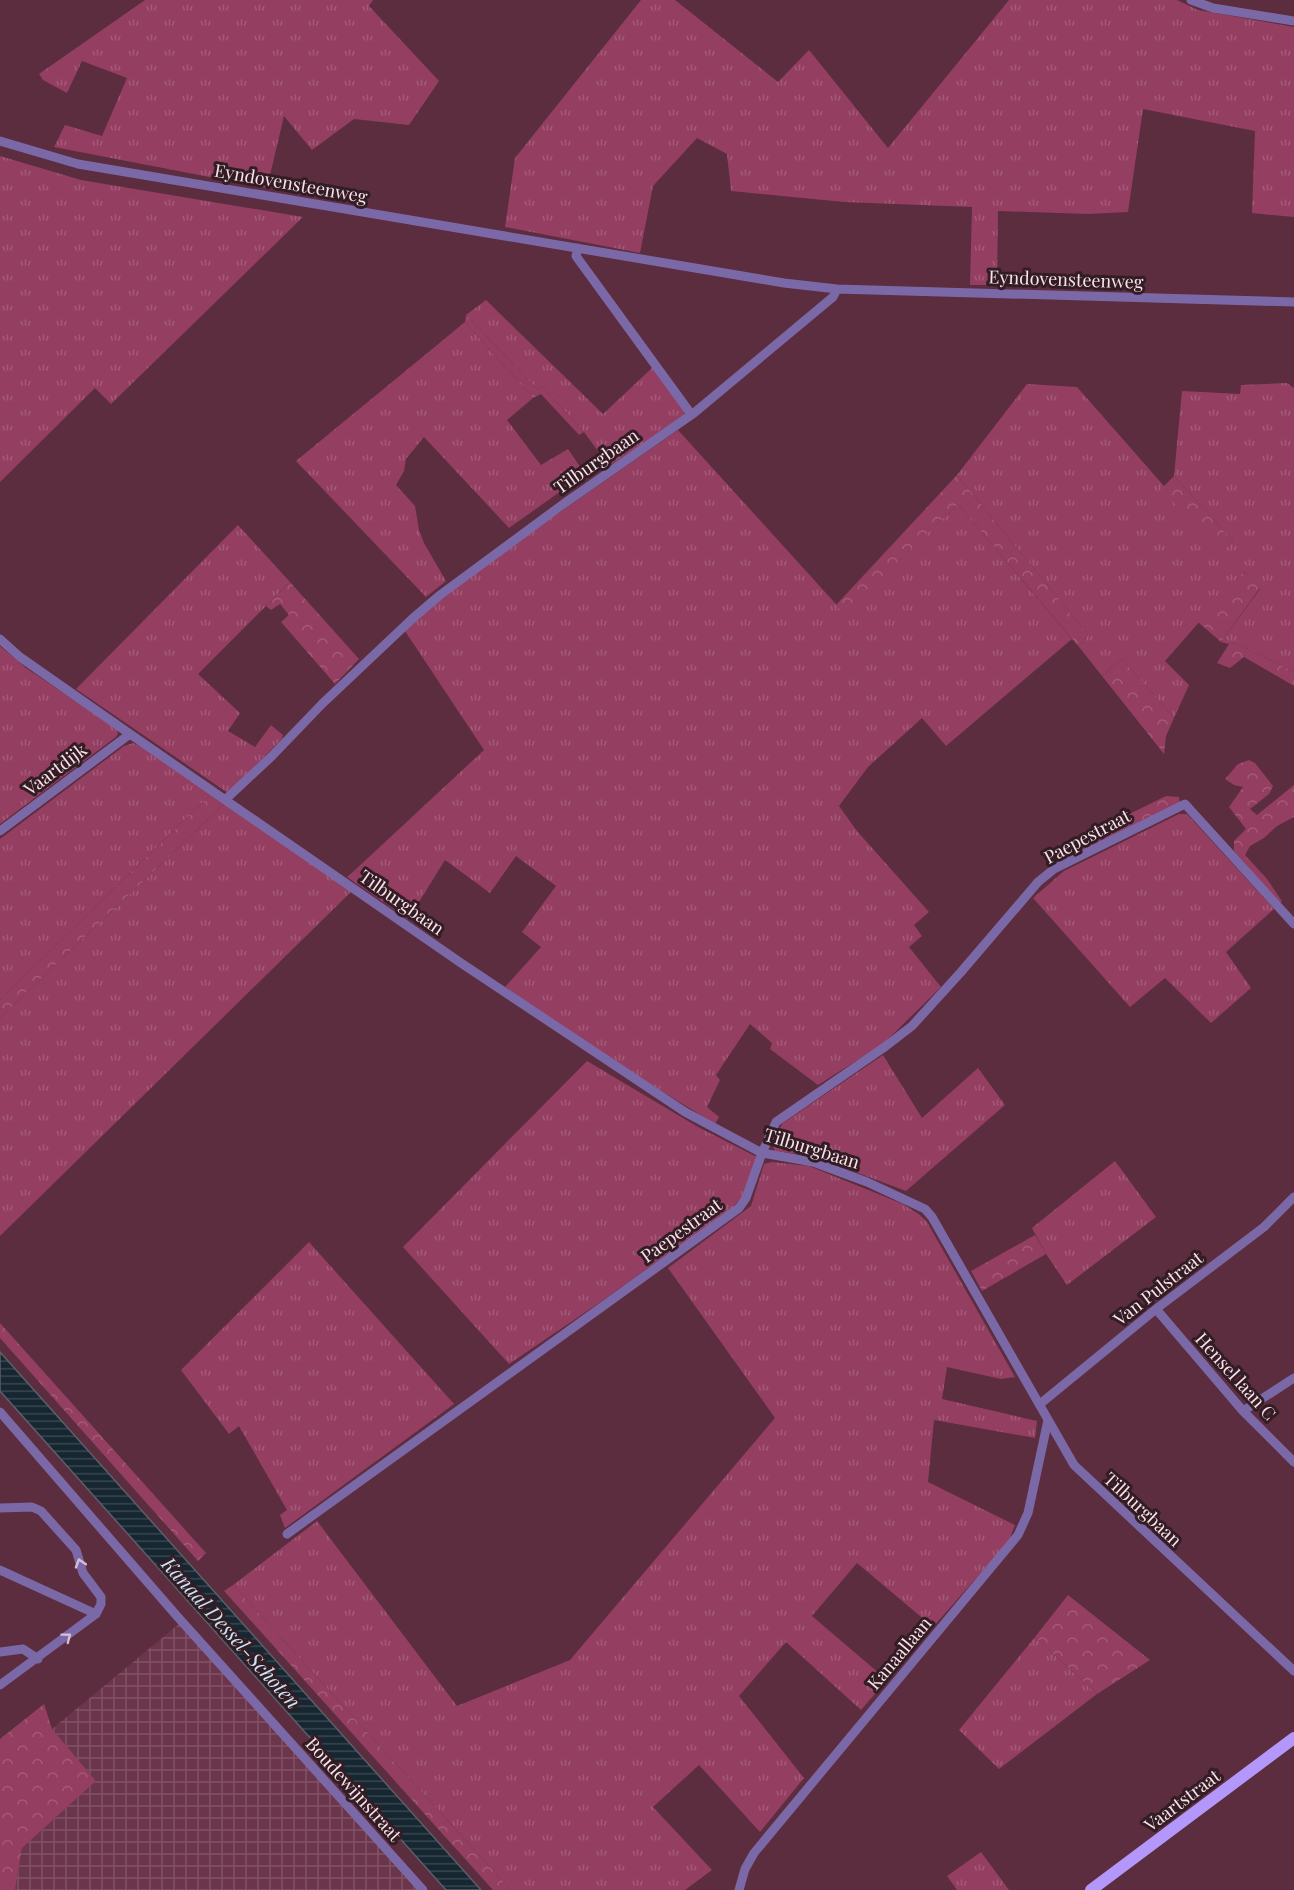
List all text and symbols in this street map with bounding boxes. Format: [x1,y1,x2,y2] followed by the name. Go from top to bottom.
[213,158,370,208] street label: Eyndovensteenweg
[988,264,1144,294] street label: Eyndovensteenweg
[549,423,643,499] street label: Tilburgbaan
[18,737,91,801] street label: Vaartdijk
[1040,803,1135,869] street label: Paepestraat
[355,864,449,940] street label: Tilburgbaan
[761,1122,863,1174] street label: Tilburgbaan
[636,1192,727,1268] street label: Paepestraat
[1108,1245,1208,1331] street label: Van Pulstraat
[1190,1327,1282,1425] street label: Hensel laan C
[1099,1467,1187,1552] street label: Tilburgbaan
[156,1550,307,1714] water label: Kanaal Dessel-Schoten
[75,1558,88,1569] one-way arrow
[861,1611,937,1695] street label: Kanaallaan
[60,1633,71,1644] one-way arrow
[301,1732,408,1847] street label: Boudewijnstraat
[1138,1763,1225,1837] street label: Vaartstraat

